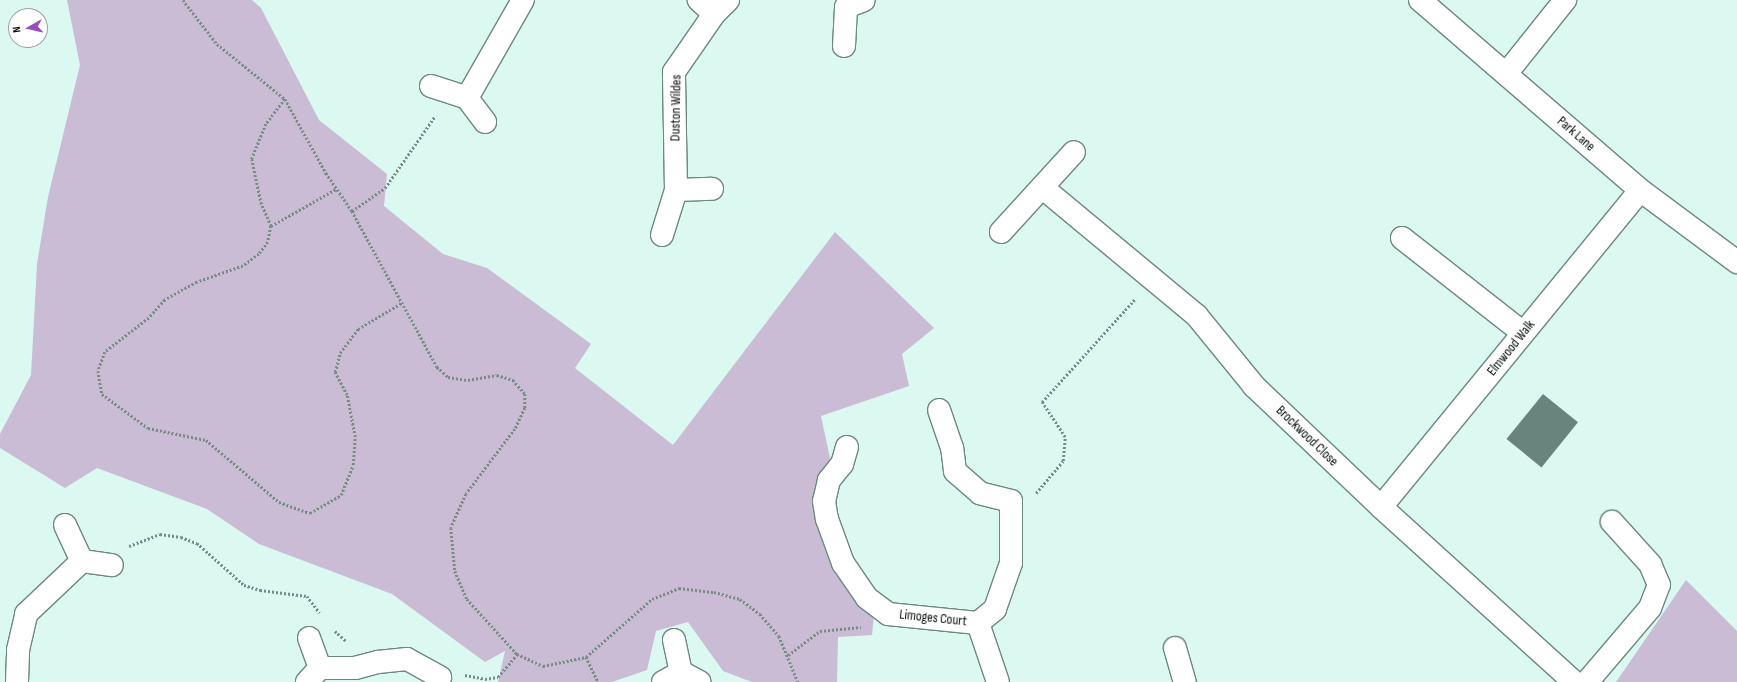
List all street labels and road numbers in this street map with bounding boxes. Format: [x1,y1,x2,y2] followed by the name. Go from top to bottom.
[667,74,685,142] street label: Duston Wildes
[1554,113,1598,155] street label: Park Lane
[1483,317,1539,379] street label: Elmwood Walk
[1272,402,1342,470] street label: Brockwood Close
[898,606,968,630] street label: Limoges Court

